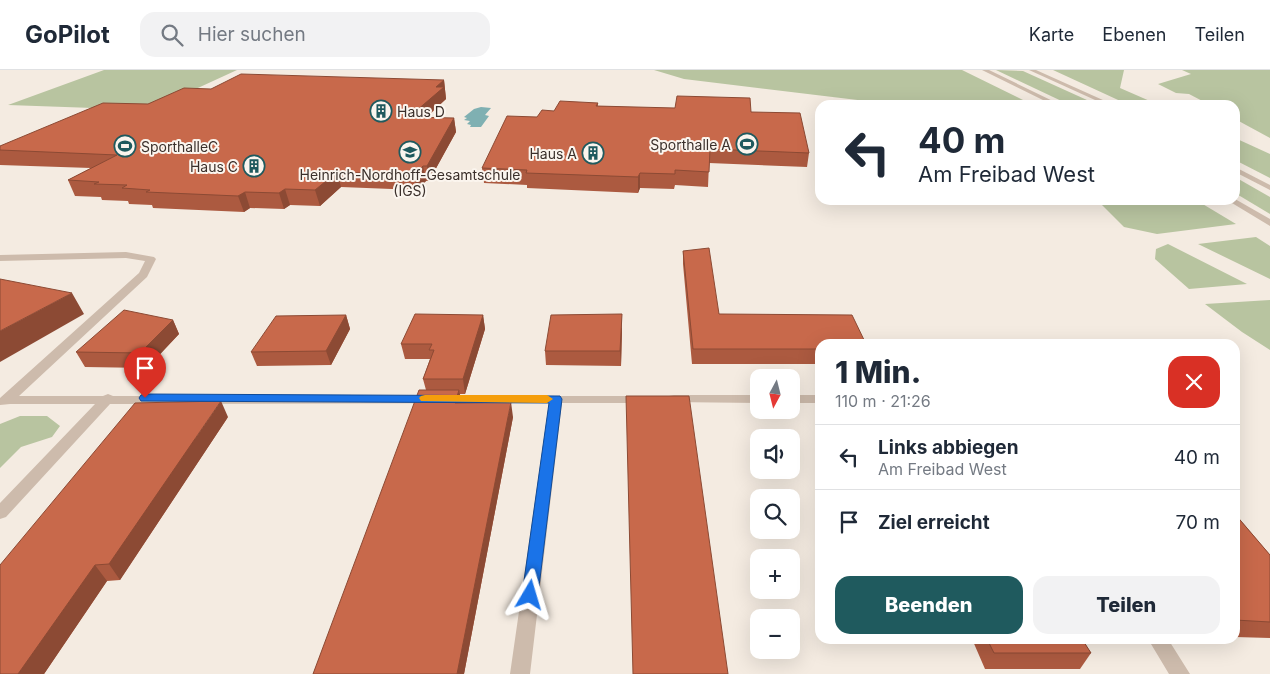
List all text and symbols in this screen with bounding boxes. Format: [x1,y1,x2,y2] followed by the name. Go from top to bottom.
[140,12,490,57] search box
[25,20,110,49] text: GoPilot
[158,21,186,49] icon: search
[198,23,306,46] text: Hier suchen
[1029,24,1074,45] text: Karte
[1102,24,1166,45] text: Ebenen
[1194,24,1245,45] text: Teilen
[369,99,393,123] building icon: Haus D
[397,103,445,120] place label: Haus D
[918,119,1006,161] text: 40 m
[835,120,900,185] icon: left
[735,132,759,156] sports icon: Sporthalle A
[113,134,137,158] sports icon: SporthalleC
[650,136,731,153] place label: Sporthalle A
[141,138,218,155] place label: SporthalleC
[398,140,422,164] school or university icon: Heinrich-Nordhoff-Gesamtschule (IGS)
[581,141,605,165] building icon: Haus A
[529,145,577,162] place label: Haus A
[242,154,266,178] building icon: Haus C
[190,158,238,175] place label: Haus C
[918,161,1095,187] text: Am Freibad West
[300,166,520,199] place label: Heinrich-Nordhoff-Gesamtschule (IGS)
[124,347,166,398] pin
[131,354,159,382] icon: arrive
[835,354,921,390] text: 1 Min.
[1168,356,1220,408] button: close
[750,369,800,419] north arrow
[750,369,800,659] map controls
[835,391,931,411] text: 110 m · 21:26
[750,429,800,479] button: sound
[878,436,1019,459] text: Links abbiegen
[835,443,863,471] icon: left
[1174,446,1220,469] text: 40 m
[878,459,1007,479] text: Am Freibad West
[750,489,800,539] button: search
[835,508,863,536] icon: arrive
[878,511,990,534] text: Ziel erreicht
[1176,511,1220,534] text: 70 m
[750,549,800,599] button: +
[503,568,555,620] position arrow
[835,576,1023,634] button: Beenden
[1033,576,1220,634] button: Teilen
[750,609,800,659] button: −

